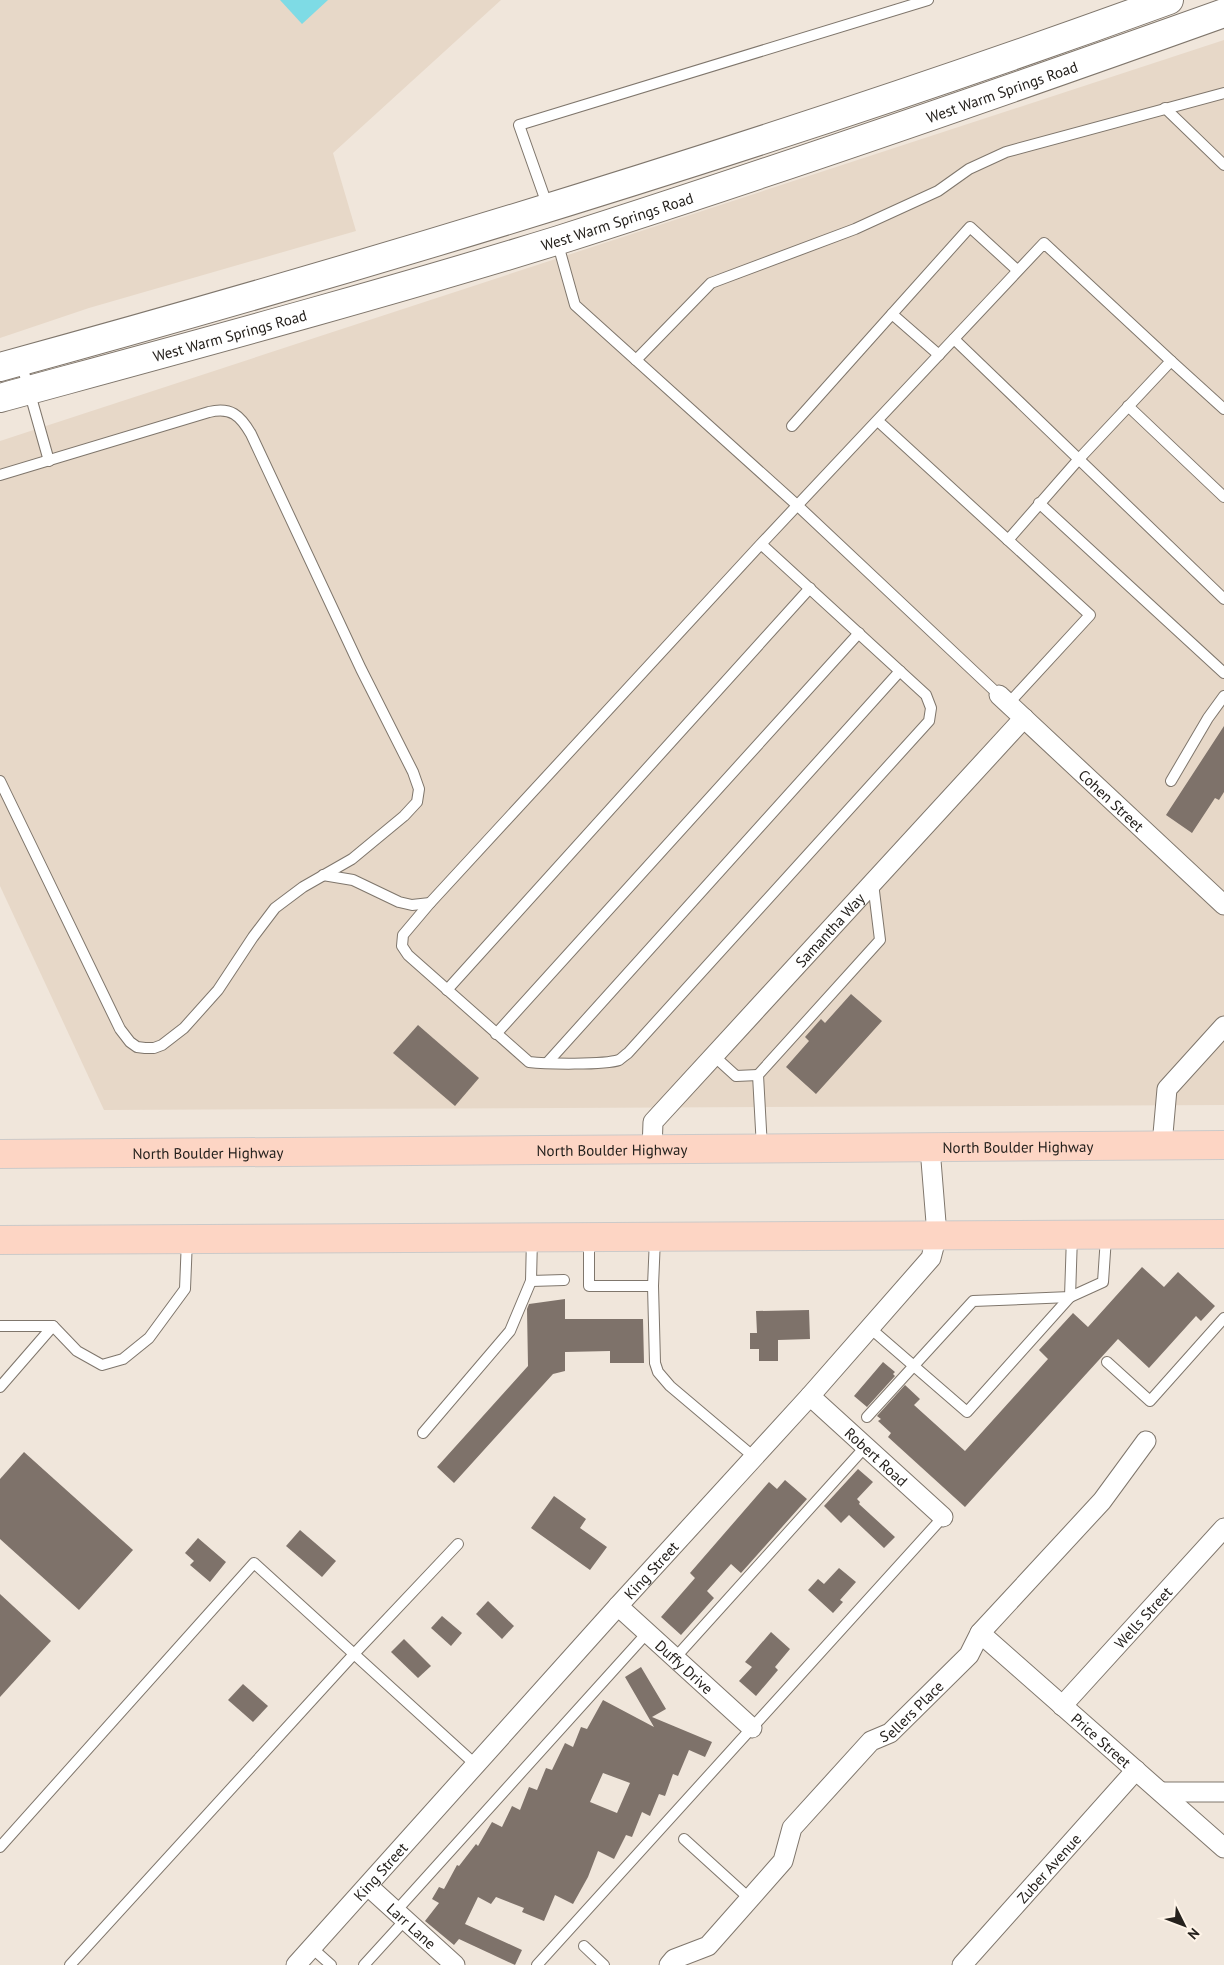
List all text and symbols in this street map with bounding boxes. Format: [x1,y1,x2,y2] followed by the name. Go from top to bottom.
[924,56,1080,127] street label: West Warm Springs Road
[539,188,696,254] street label: West Warm Springs Road
[151,305,309,365] street label: West Warm Springs Road
[1075,765,1148,835] street label: Cohen Street
[791,889,868,971] street label: Samantha Way
[942,1136,1094,1157] street label: North Boulder Highway
[536,1139,688,1160] street label: North Boulder Highway
[132,1142,284,1163] street label: North Boulder Highway
[841,1423,912,1490] street label: Robert Road
[620,1537,682,1603] street label: King Street
[1110,1582,1176,1652] street label: Wells Street
[652,1635,717,1698] street label: Duffy Drive
[876,1676,947,1746] street label: Sellers Place
[1068,1709,1135,1772] street label: Price Street
[1012,1829,1085,1907] street label: Zuber Avenue
[349,1838,411,1904] street label: King Street
[383,1898,440,1953] street label: Larr Lane
[1159,1900,1209,1950] north arrow
[1184,1924,1203,1943] text: N

